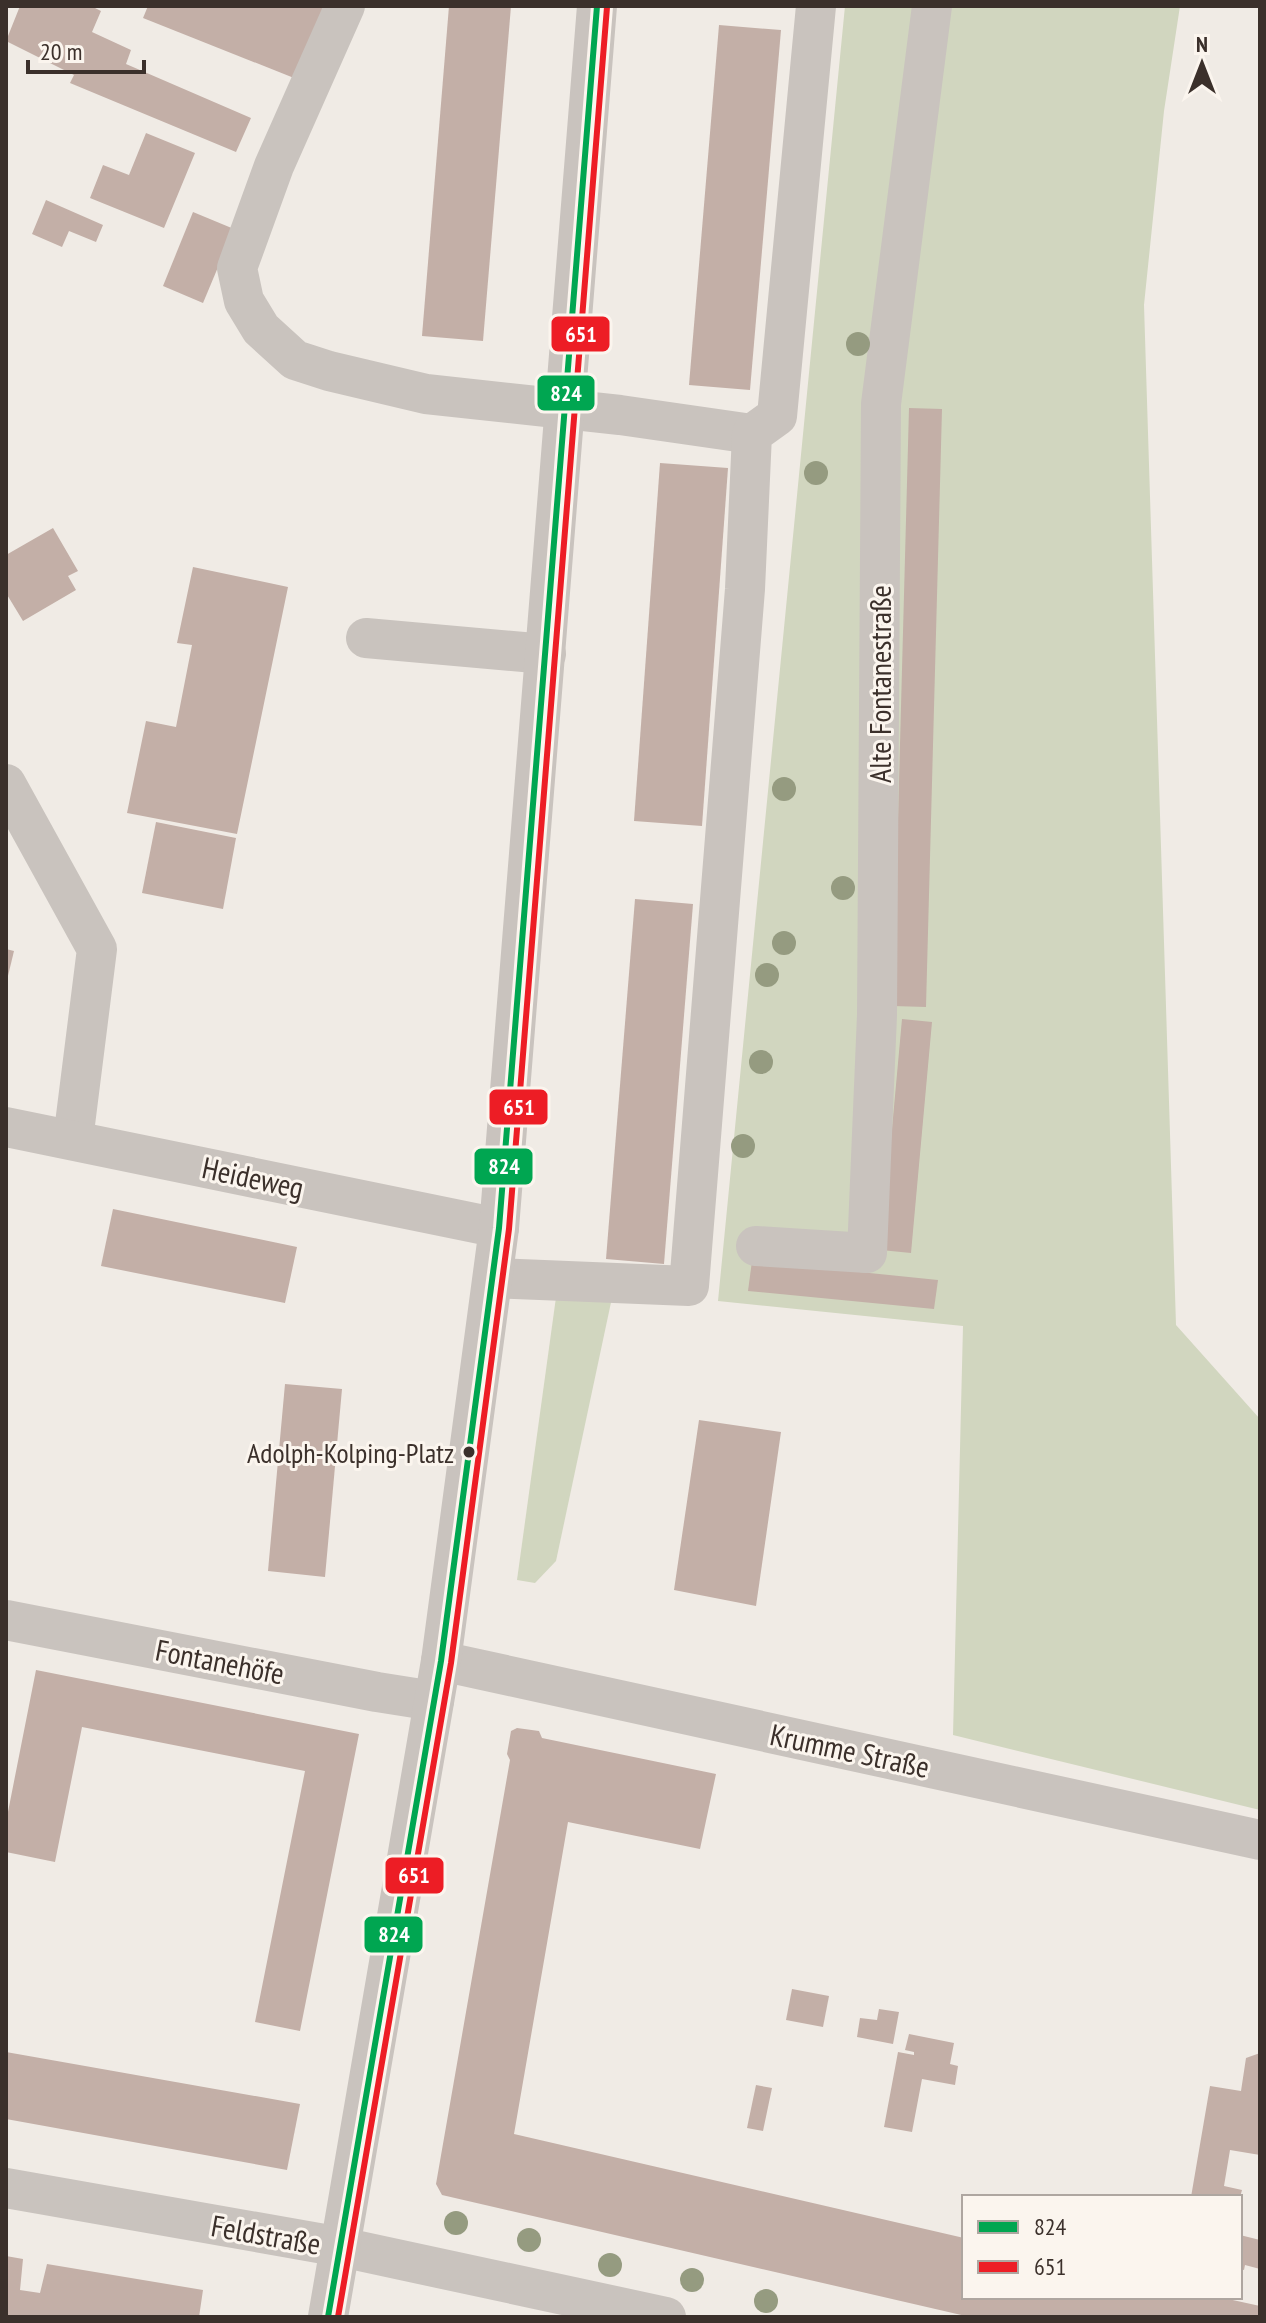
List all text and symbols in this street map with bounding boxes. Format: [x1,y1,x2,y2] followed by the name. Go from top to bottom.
[28,24,144,74] scale bar
[1162,24,1242,104] north arrow
[1196,30,1208,58] text: N
[40,36,82,67] text: 20 m
[550,315,611,353] line badge: 651
[565,320,597,348] text: 651
[536,374,596,412] line badge: 824
[550,379,582,407] text: 824
[860,585,899,783] street label: Alte Fontanestraße
[488,1088,549,1126] line badge: 651
[503,1093,535,1121] text: 651
[199,1147,307,1207] street label: Heideweg
[473,1147,534,1186] line badge: 824
[488,1152,520,1180] text: 824
[247,1434,454,1471] place label: Adolph-Kolping-Platz
[461,1444,477,1460] marker: Adolph-Kolping-Platz
[152,1629,288,1693] street label: Fontanehöfe
[767,1714,933,1786] street label: Krumme Straße
[384,1856,445,1895] line badge: 651
[398,1861,430,1889] text: 651
[363,1915,424,1954] line badge: 824
[378,1920,410,1948] text: 824
[962,2195,1242,2299] legend
[208,2205,324,2263] street label: Feldstraße
[1034,2211,1067,2242] text: 824
[1034,2251,1066,2282] text: 651

